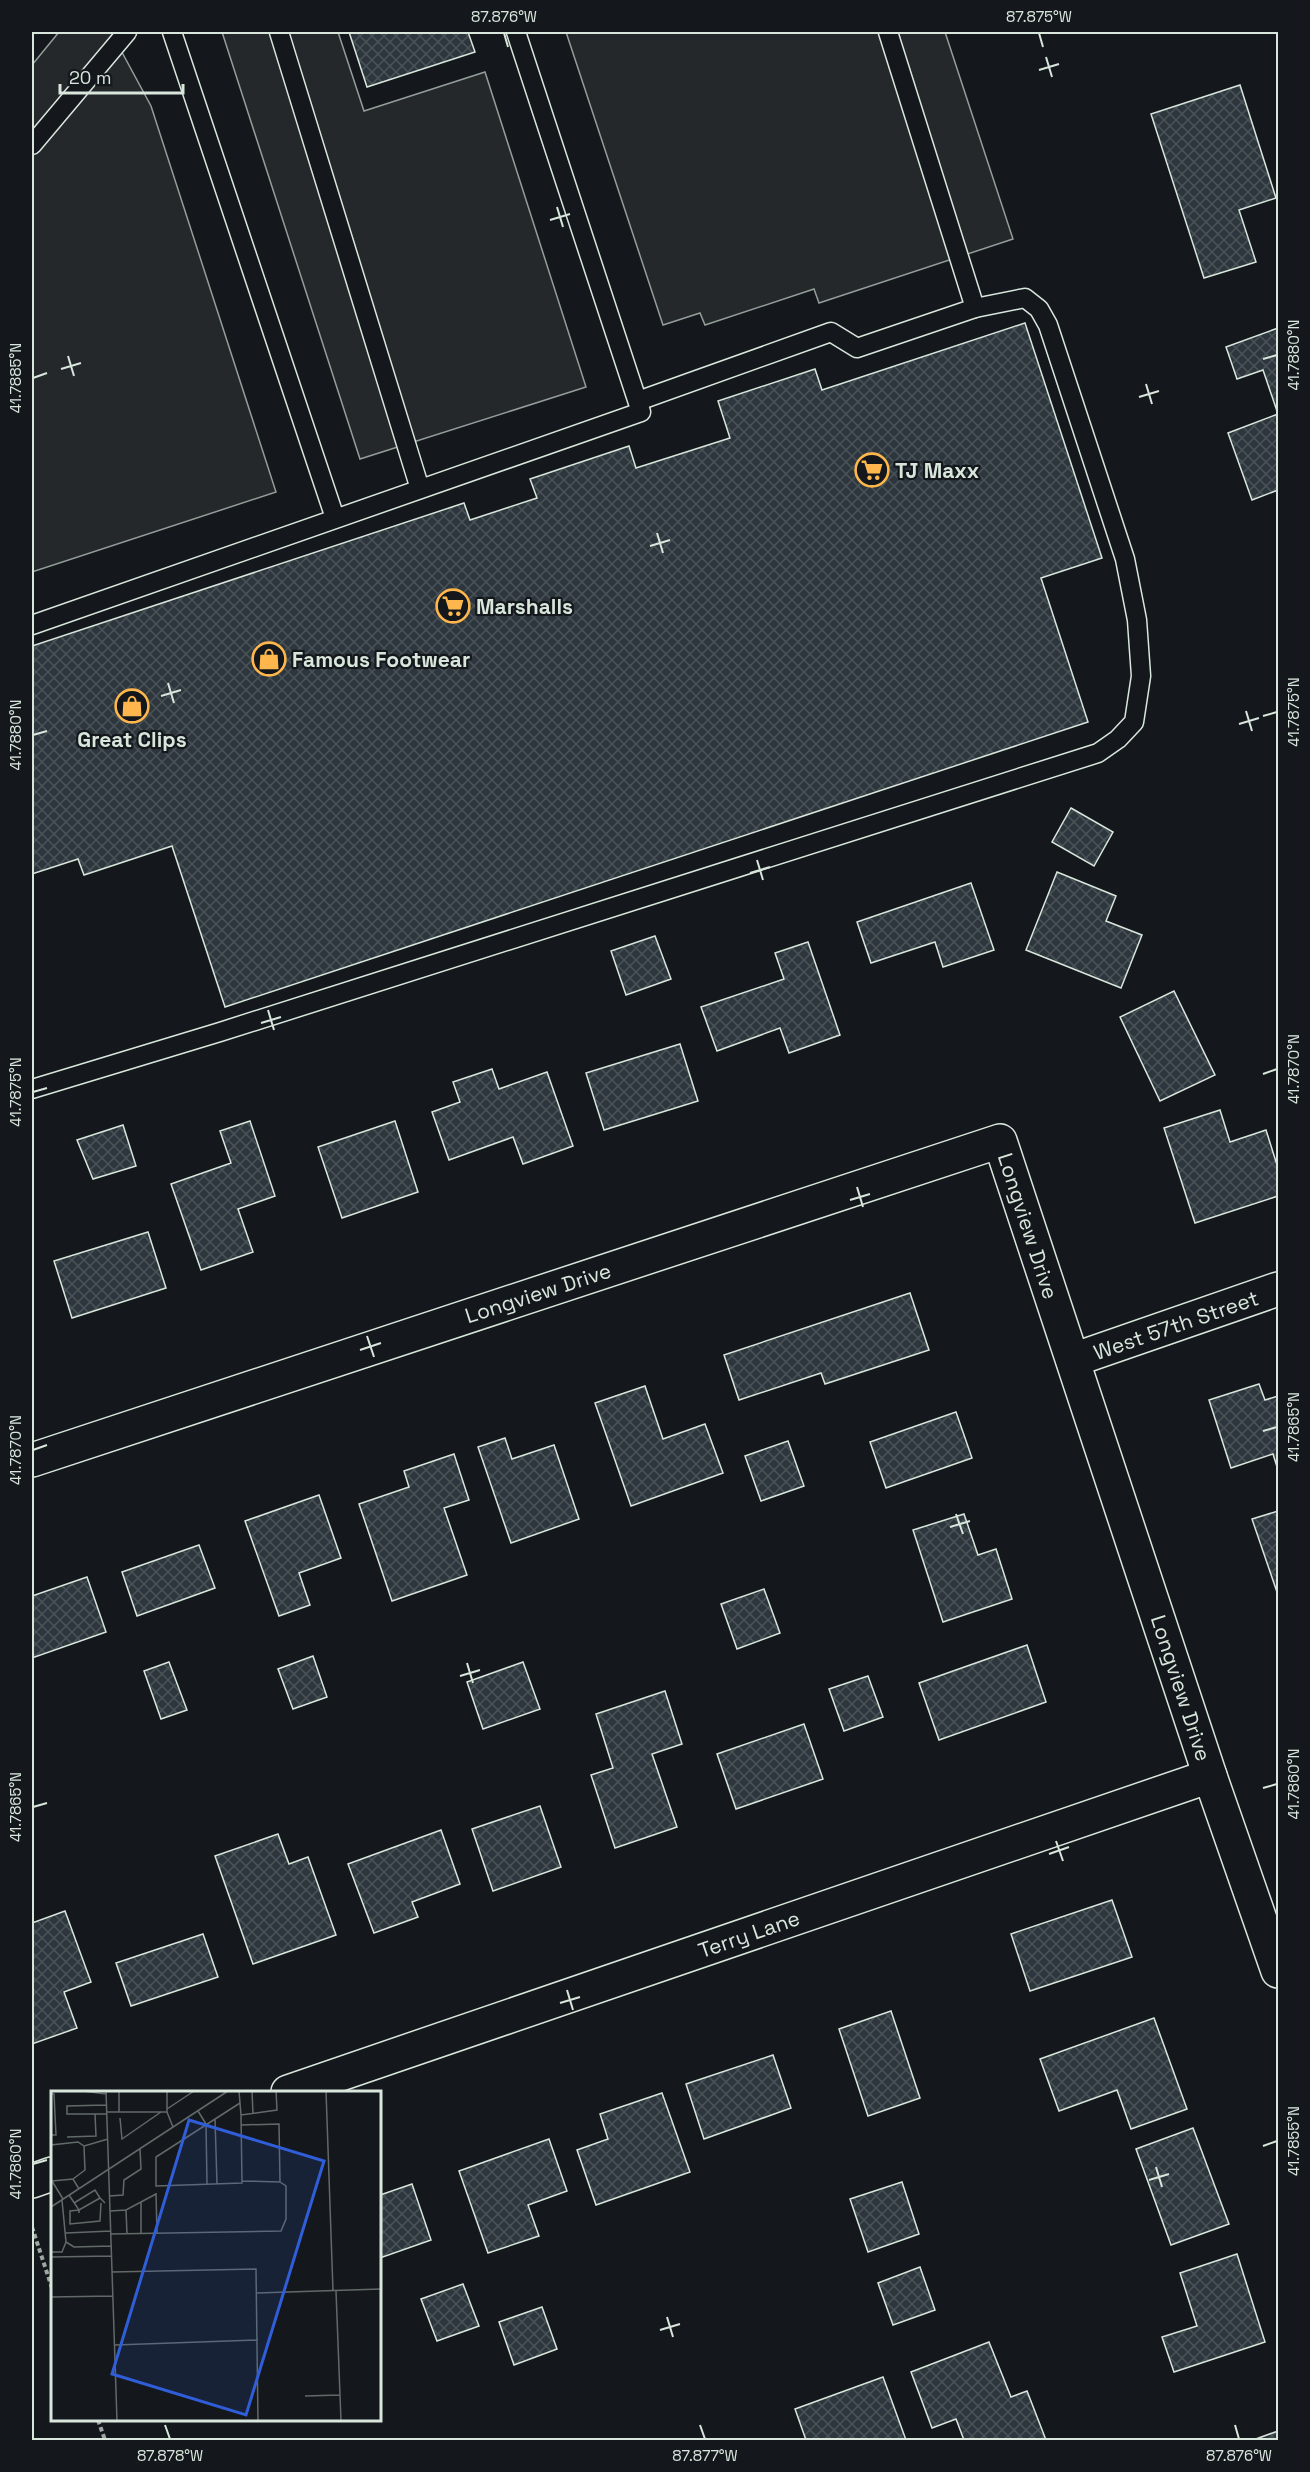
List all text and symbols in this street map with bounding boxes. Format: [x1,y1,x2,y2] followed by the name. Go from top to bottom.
[471,7,537,26] text: 87.876°W
[1006,7,1072,26] text: 87.875°W
[60,57,183,95] scale bar
[69,66,112,89] text: 20 m
[1284,320,1303,390] text: 41.7880°N
[6,343,25,413] text: 41.7885°N
[854,452,890,488] supermarket icon: TJ Maxx
[895,457,979,484] place label: TJ Maxx
[435,588,471,624] supermarket icon: Marshalls
[476,593,573,620] place label: Marshalls
[251,641,287,677] shop icon: Famous Footwear
[292,646,470,673] place label: Famous Footwear
[1284,677,1303,747] text: 41.7875°N
[114,688,150,724] shop icon: Great Clips
[6,700,25,770] text: 41.7880°N
[77,726,187,753] place label: Great Clips
[1284,1034,1303,1104] text: 41.7870°N
[6,1057,25,1127] text: 41.7875°N
[992,1150,1064,1302] street label: Longview Drive
[462,1257,614,1329] street label: Longview Drive
[1090,1284,1262,1366] street label: West 57th Street
[1284,1392,1303,1462] text: 41.7865°N
[6,1415,25,1485] text: 41.7870°N
[1145,1612,1217,1764] street label: Longview Drive
[1284,1749,1303,1819] text: 41.7860°N
[6,1772,25,1842] text: 41.7865°N
[695,1904,803,1964] street label: Terry Lane
[51,2091,381,2421] inset map
[1284,2106,1303,2176] text: 41.7855°N
[6,2129,25,2199] text: 41.7860°N
[137,2446,203,2465] text: 87.878°W
[672,2446,738,2465] text: 87.877°W
[1206,2446,1272,2465] text: 87.876°W

